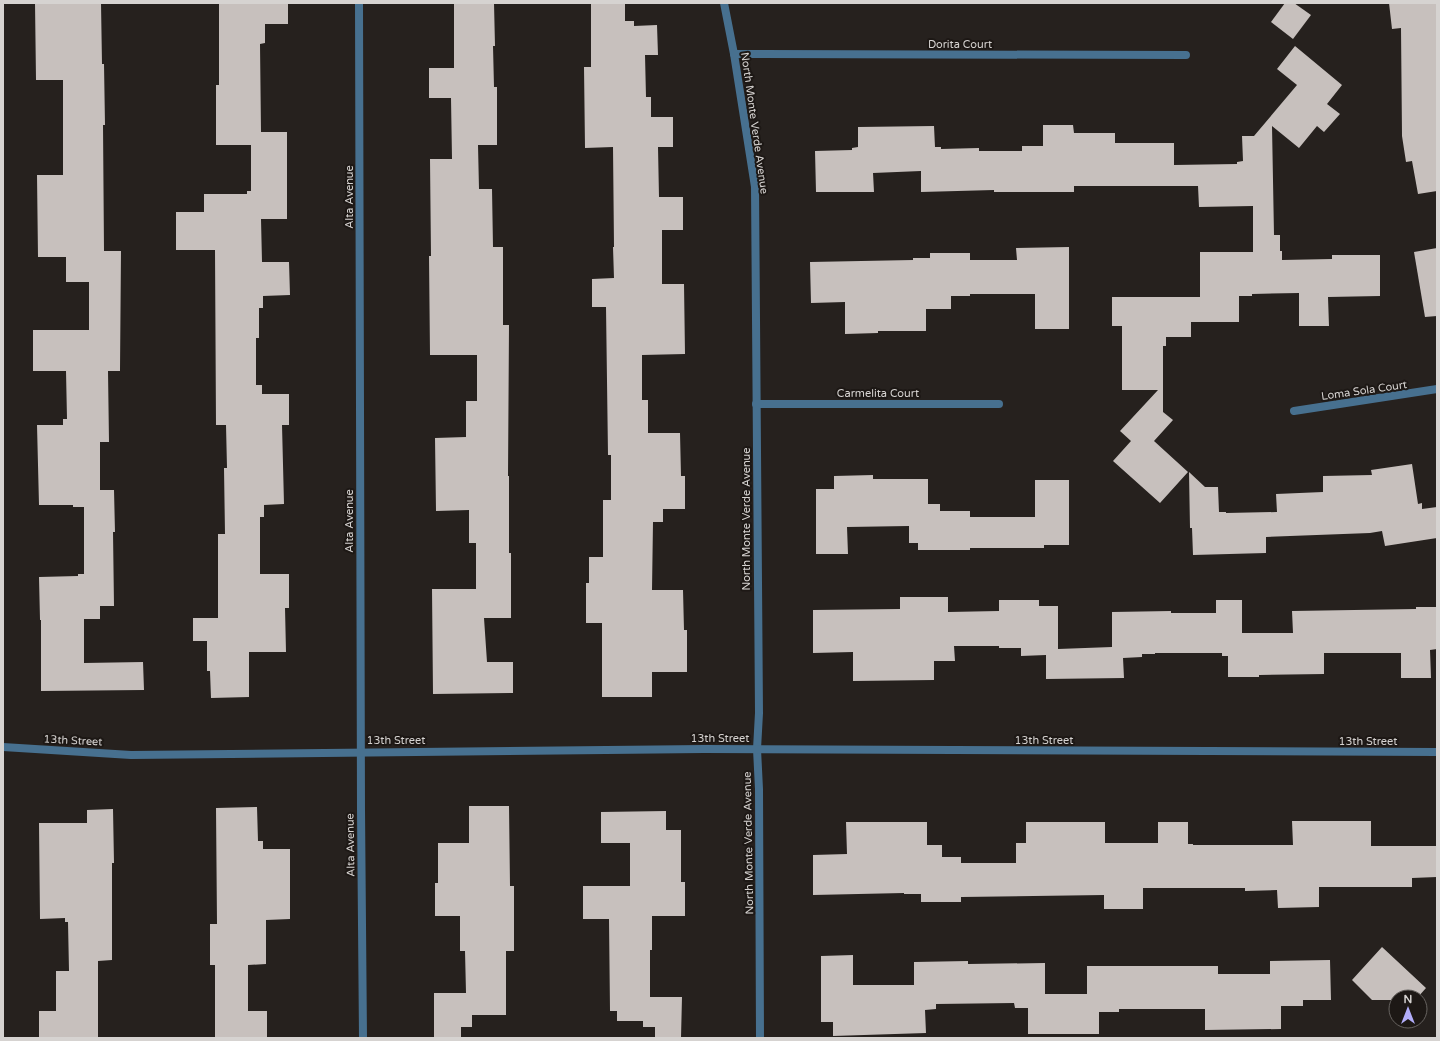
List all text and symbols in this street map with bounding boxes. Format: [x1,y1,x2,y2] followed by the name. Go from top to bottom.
[928,38,992,51] street label: Dorita Court
[738,51,771,195] street label: North Monte Verde Avenue
[343,165,356,229] street label: Alta Avenue
[1320,378,1408,403] street label: Loma Sola Court
[837,387,919,400] street label: Carmelita Court
[740,448,753,590] street label: North Monte Verde Avenue
[343,489,356,553] street label: Alta Avenue
[43,732,103,749] street label: 13th Street
[690,732,750,745] street label: 13th Street
[366,734,426,747] street label: 13th Street
[1014,734,1074,747] street label: 13th Street
[1338,735,1398,748] street label: 13th Street
[741,771,756,915] street label: North Monte Verde Avenue
[343,813,358,877] street label: Alta Avenue
[1388,989,1428,1029] north arrow
[1404,993,1412,1006] text: N

